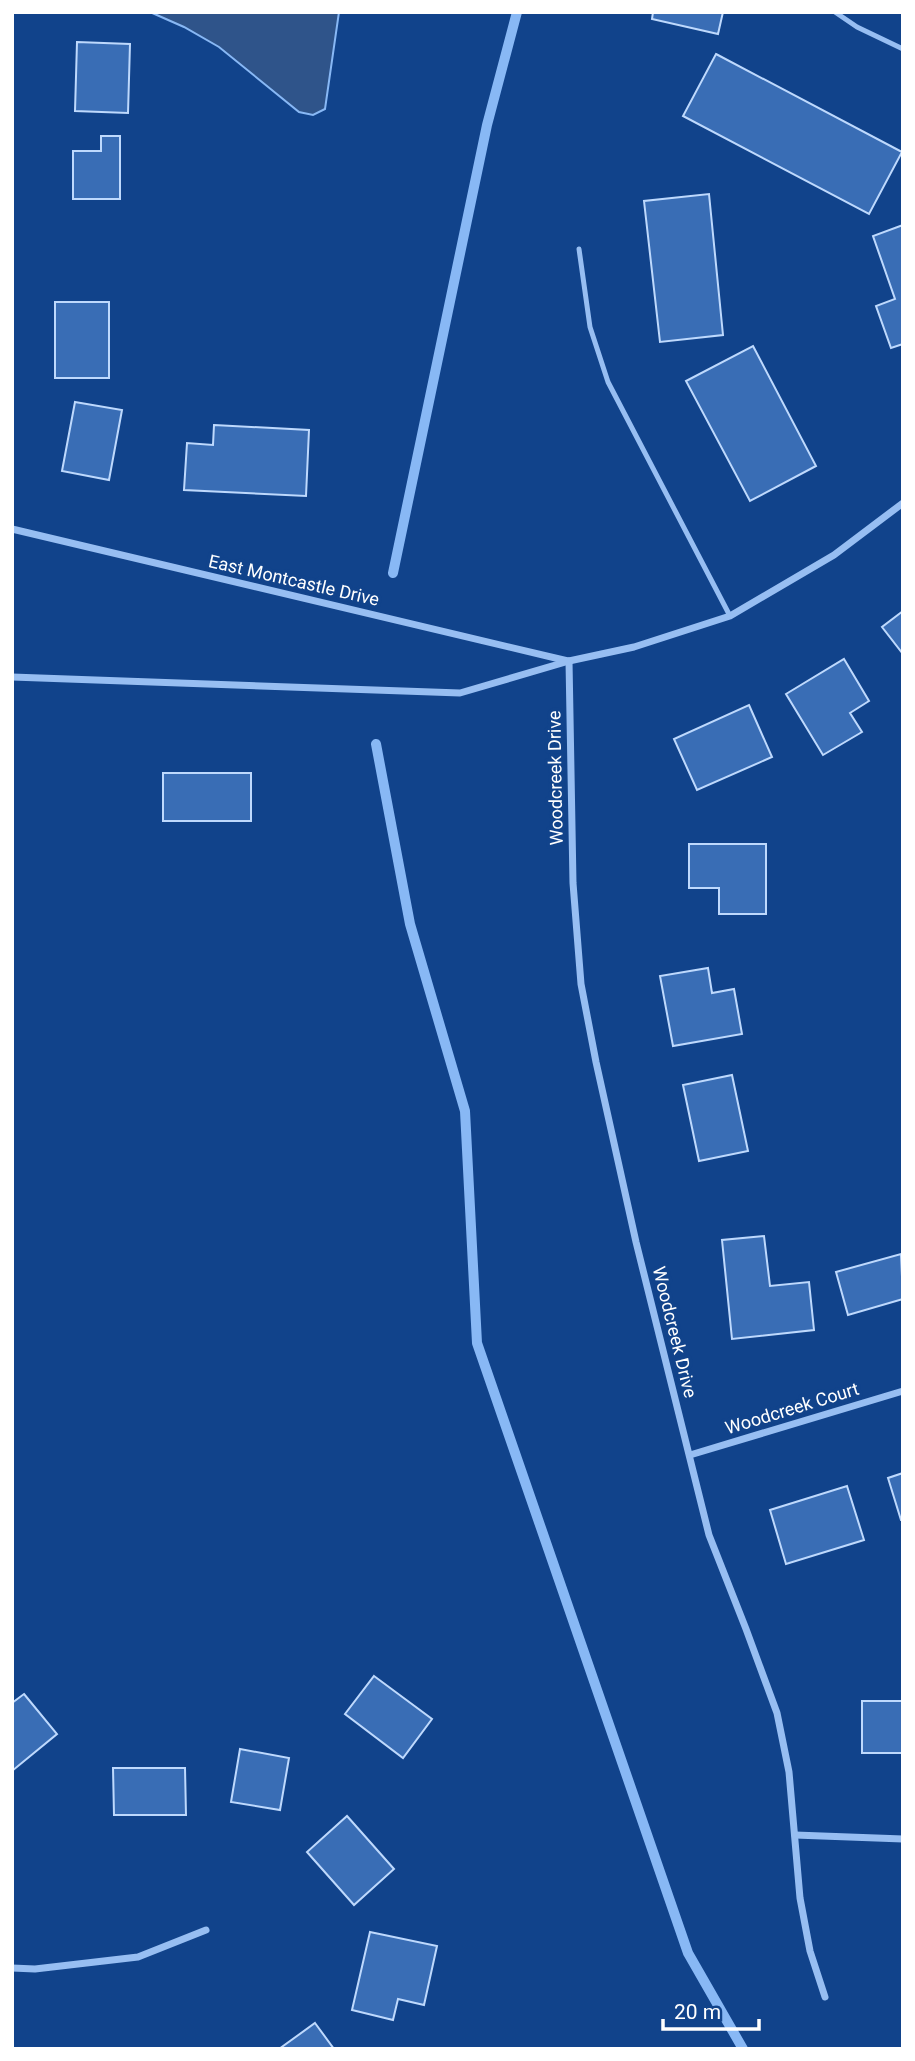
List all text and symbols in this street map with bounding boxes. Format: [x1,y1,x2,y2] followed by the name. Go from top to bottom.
[207,550,381,610] street label: East Montcastle Drive
[543,710,567,846] street label: Woodcreek Drive
[648,1264,702,1400] street label: Woodcreek Drive
[723,1378,862,1438] street label: Woodcreek Court
[663,1988,759,2032] scale bar
[674,2000,721,2024] text: 20 m

